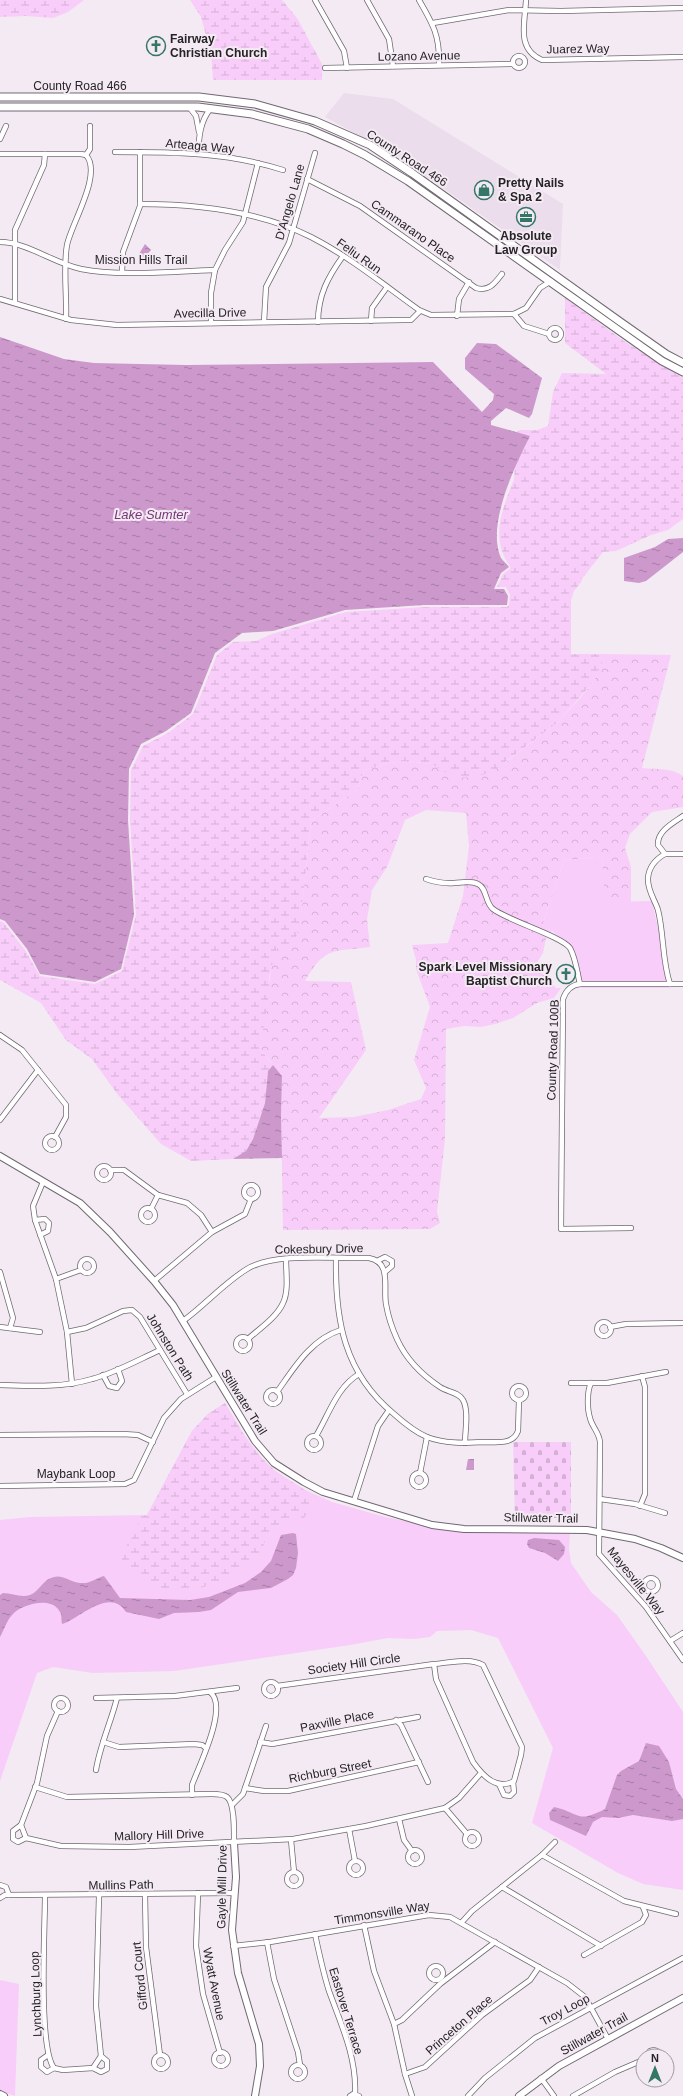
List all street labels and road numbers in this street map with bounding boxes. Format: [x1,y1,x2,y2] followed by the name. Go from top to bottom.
[546,41,610,57] street label: Juarez Way
[378,48,461,64] street label: Lozano Avenue
[33,79,127,93] street label: County Road 466
[364,127,450,189] street label: County Road 466
[165,136,235,156] street label: Arteaga Way
[272,162,308,242] street label: D'Angelo Lane
[368,197,458,265] street label: Cammarano Place
[334,236,384,276] street label: Feliu Run
[95,253,187,267] street label: Mission Hills Trail
[174,305,247,321] street label: Avecilla Drive
[544,999,562,1101] street label: County Road 100B
[275,1241,364,1257] street label: Cokesbury Drive
[144,1311,196,1383] street label: Johnston Path
[218,1367,270,1437] street label: Stillwater Trail
[37,1467,116,1481] street label: Maybank Loop
[504,1510,578,1526] street label: Stillwater Trail
[604,1544,668,1618] street label: Mayesville Way
[307,1651,402,1677] street label: Society Hill Circle
[299,1707,375,1735] street label: Paxville Place
[288,1756,373,1786] street label: Richburg Street
[114,1826,205,1844] street label: Mallory Hill Drive
[214,1845,230,1929] street label: Gayle Mill Drive
[88,1877,154,1893] street label: Mullins Path
[333,1899,431,1927] street label: Timmonsville Way
[129,1941,151,2011] street label: Gifford Court
[200,1946,228,2022] street label: Wyatt Avenue
[27,1951,44,2037] street label: Lynchburg Loop
[326,1966,366,2057] street label: Eastover Terrace
[538,1991,592,2029] street label: Troy Loop
[423,1992,496,2058] street label: Princeton Place
[558,2010,630,2058] street label: Stillwater Trail

